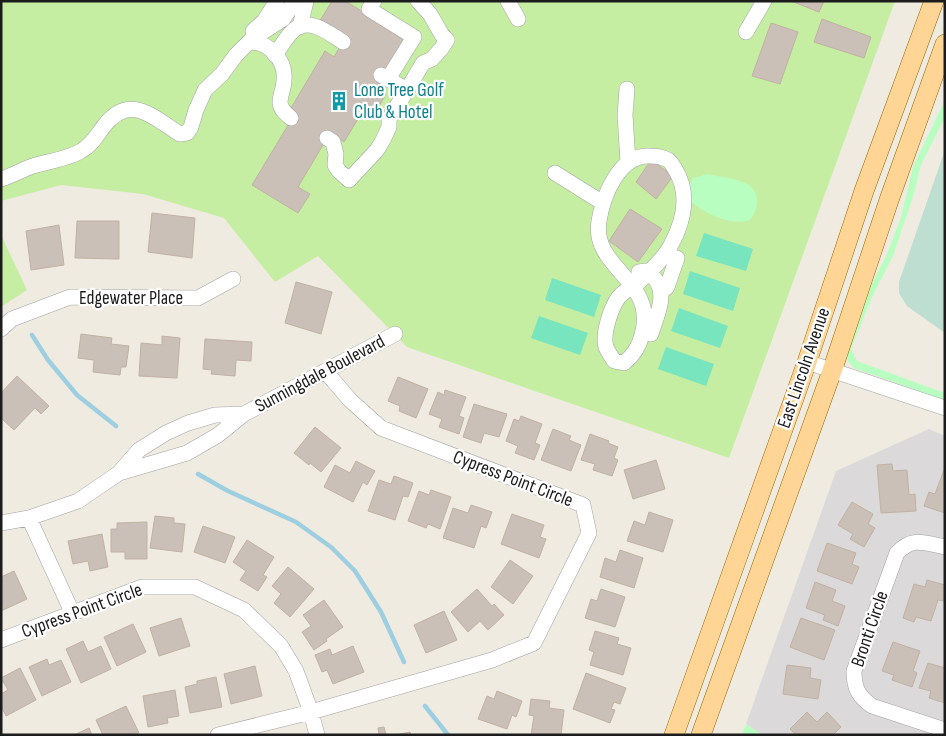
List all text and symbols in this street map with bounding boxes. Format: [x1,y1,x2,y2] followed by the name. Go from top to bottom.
[354,79,444,124] place label: Lone Tree Golf Club & Hotel
[328,90,350,112] building icon: Lone Tree Golf Club & Hotel
[79,287,183,310] street label: Edgewater Place
[773,305,835,431] street label: East Lincoln Avenue
[251,330,389,418] street label: Sunningdale Boulevard
[450,446,576,512] street label: Cypress Point Circle
[18,579,146,643] street label: Cypress Point Circle
[846,588,894,670] street label: Bronti Circle

